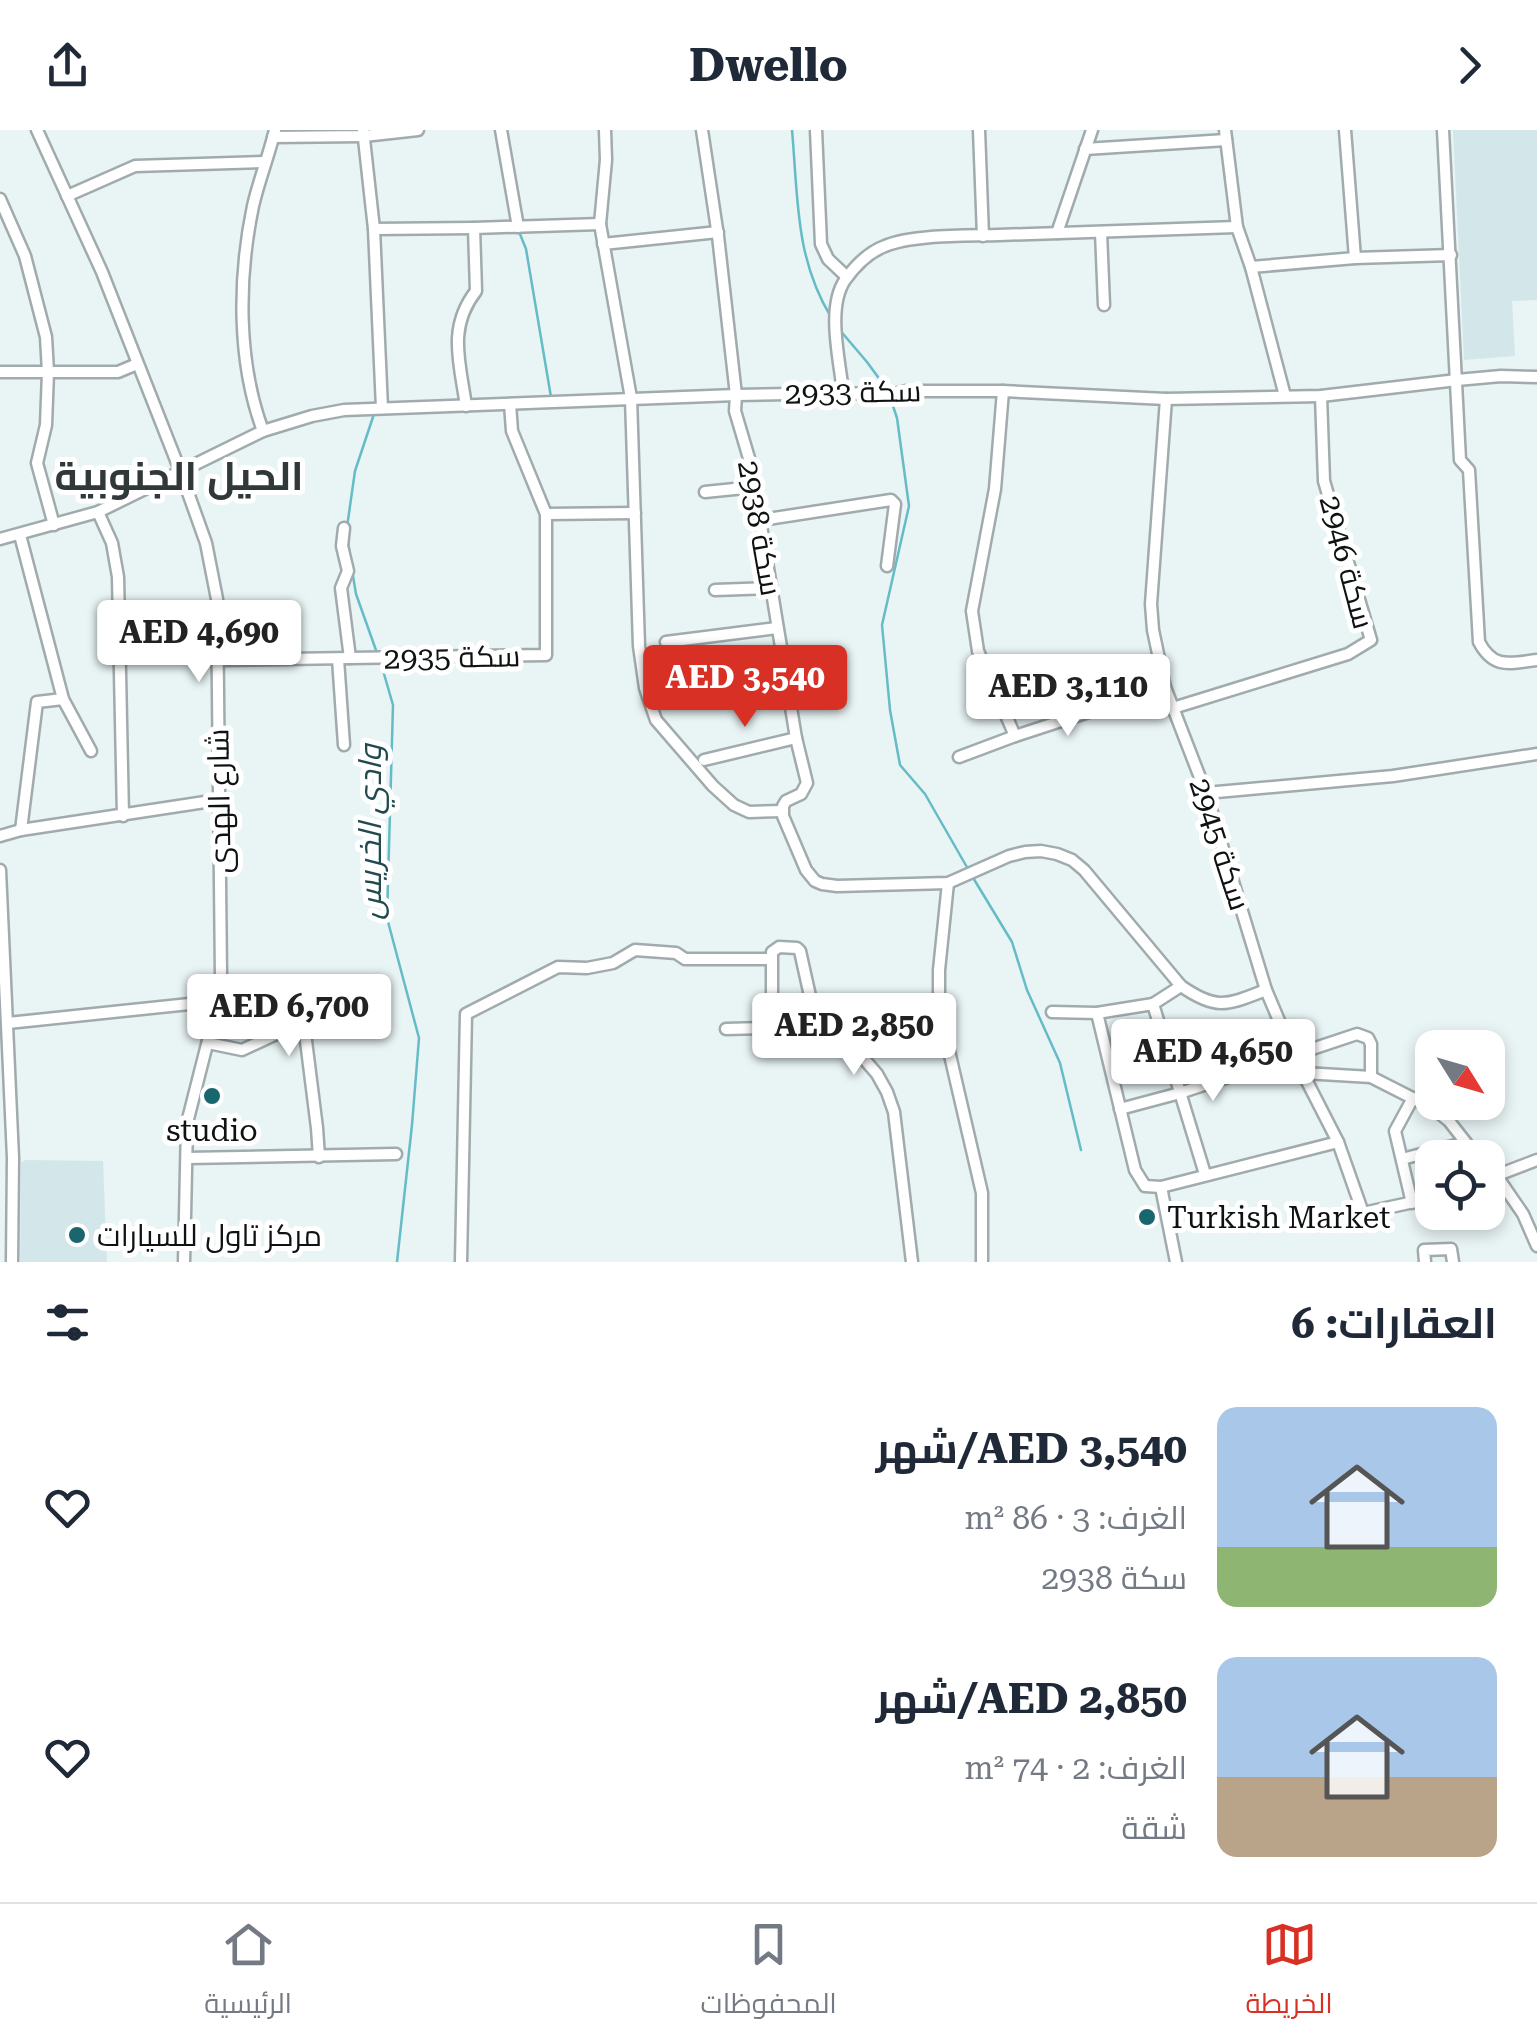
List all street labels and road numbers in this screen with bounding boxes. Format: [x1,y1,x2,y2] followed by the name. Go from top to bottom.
[784,373,922,411] street label: سكة 2933
[731,458,789,598] street label: سكة 2938
[1312,491,1382,633] street label: سكة 2946
[383,638,521,676] street label: سكة 2935
[200,728,241,874] street label: شارع الهدى
[1182,774,1258,914] street label: سكة 2945

